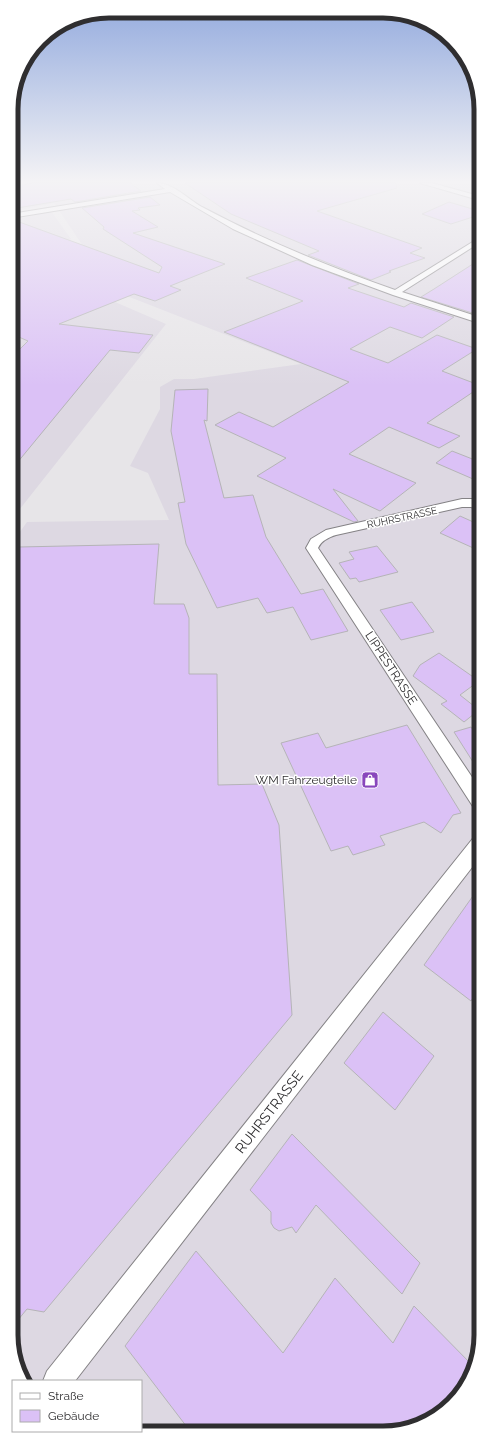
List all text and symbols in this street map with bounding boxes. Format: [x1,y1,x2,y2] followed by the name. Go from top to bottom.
[366,505,438,530] street label: RUHRSTRASSE
[362,629,420,707] street label: LIPPESTRASSE
[360,770,380,790] shop icon: WM Fahrzeugteile
[256,773,357,787] place label: WM Fahrzeugteile
[232,1068,306,1156] street label: RUHRSTRASSE
[12,1380,142,1432] legend
[48,1389,84,1403] text: Straße
[48,1409,99,1423] text: Gebäude

